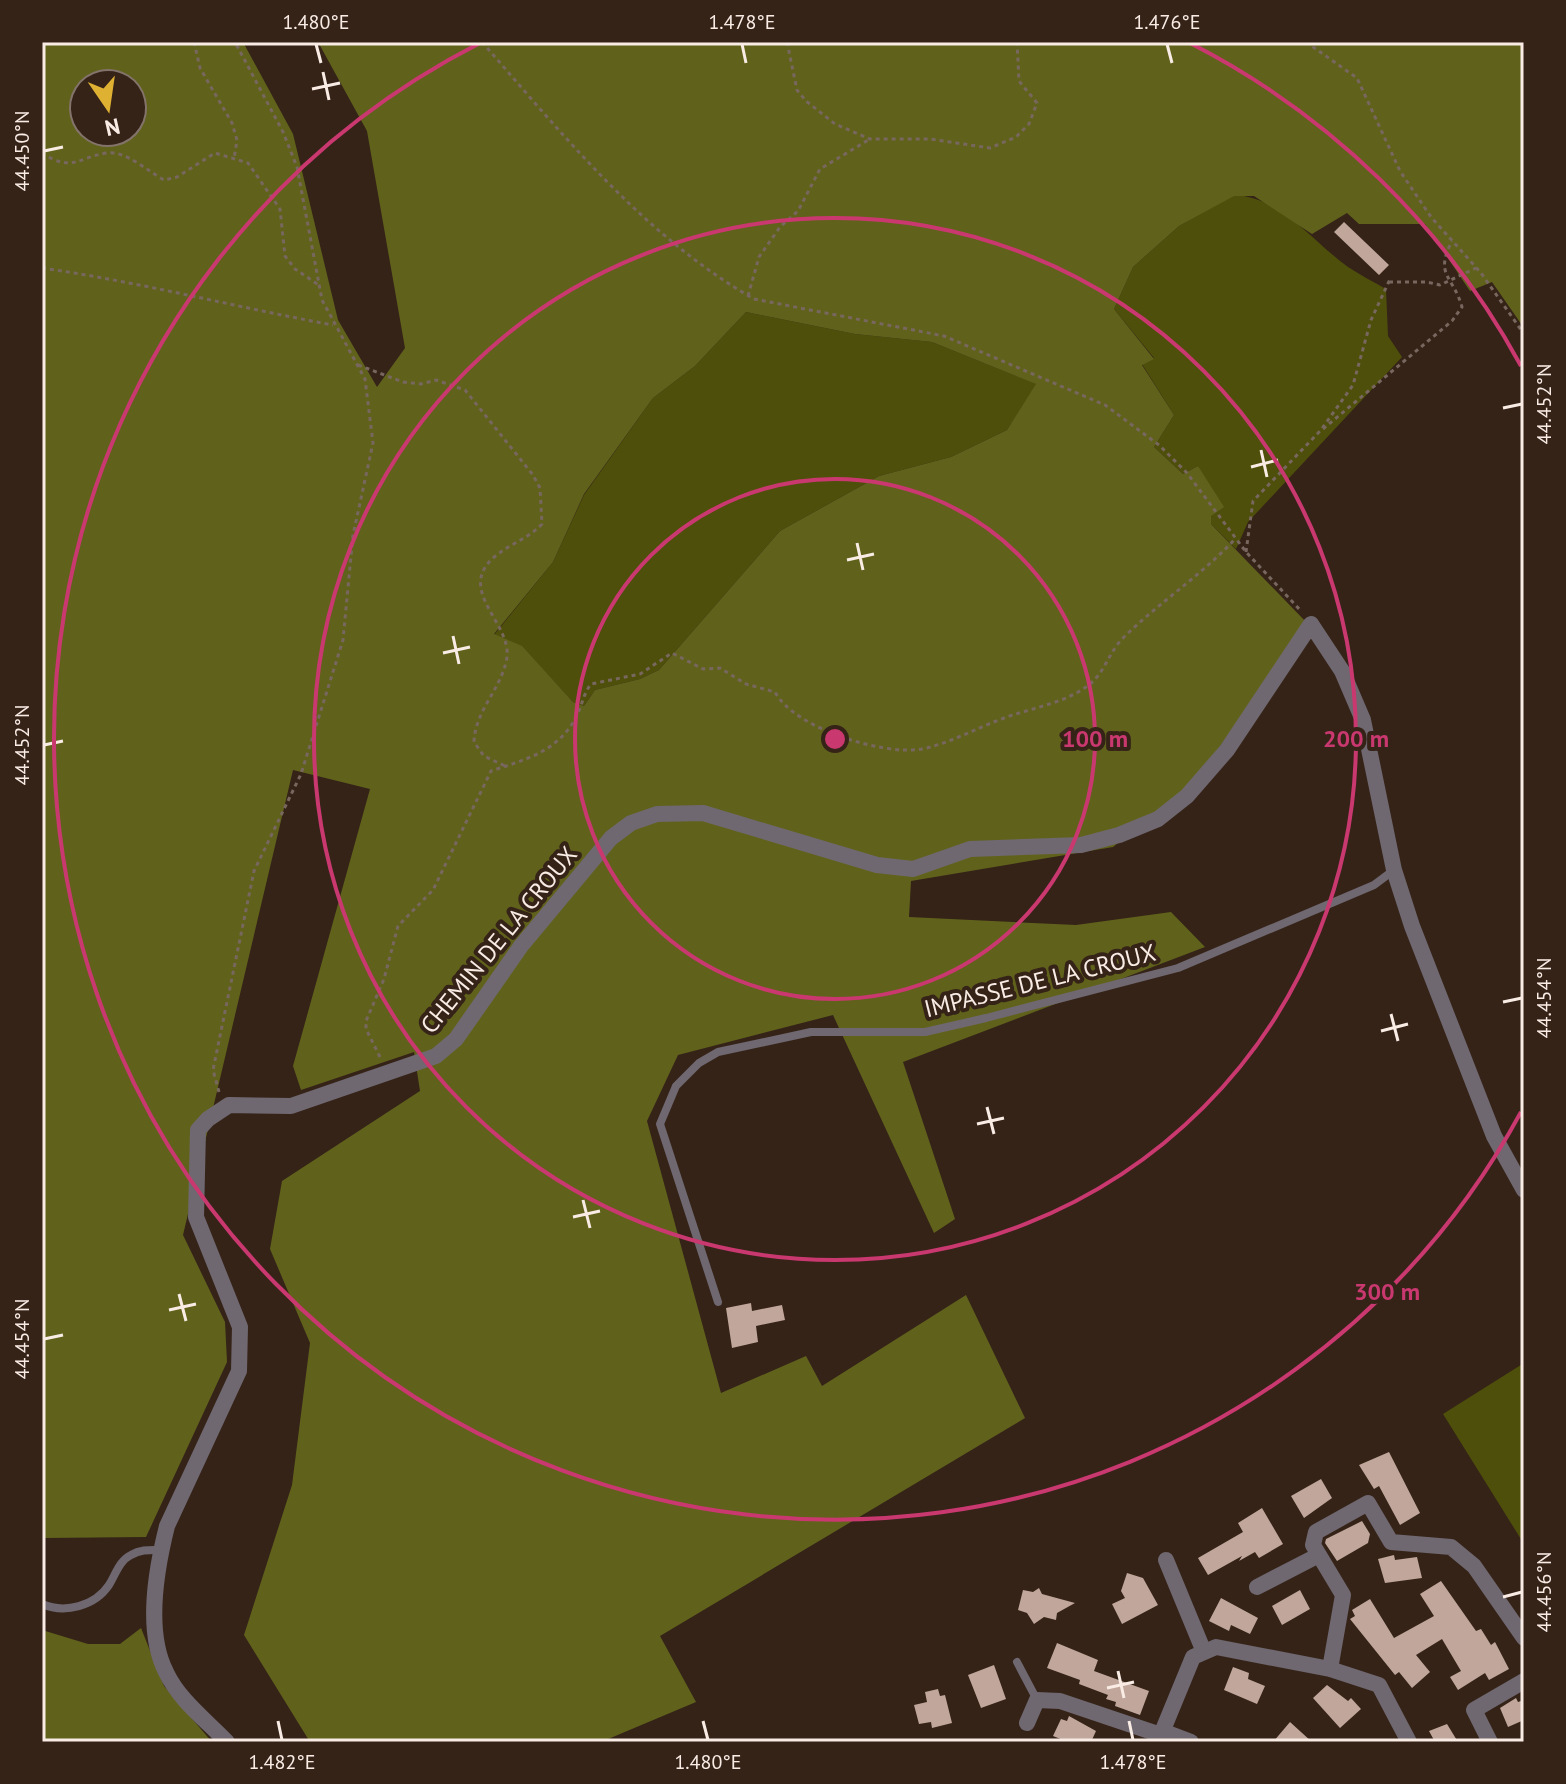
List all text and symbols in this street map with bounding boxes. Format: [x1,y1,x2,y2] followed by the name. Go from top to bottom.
[282,9,350,35] text: 1.480°E
[708,9,776,35] text: 1.478°E
[1133,9,1201,35] text: 1.476°E
[68,68,148,148] north arrow
[9,111,35,191] text: 44.450°N
[102,112,123,143] text: N
[1531,364,1557,444] text: 44.452°N
[9,705,35,785] text: 44.452°N
[1062,723,1128,754] text: 100 m
[1323,723,1389,754] text: 200 m
[821,725,849,753] centre of rings
[414,840,584,1040] street label: CHEMIN DE LA CROUX
[921,937,1159,1024] street label: IMPASSE DE LA CROUX
[1531,958,1557,1038] text: 44.454°N
[1354,1276,1420,1307] text: 300 m
[9,1299,35,1379] text: 44.454°N
[1531,1552,1557,1632] text: 44.456°N
[248,1749,316,1775] text: 1.482°E
[674,1749,742,1775] text: 1.480°E
[1099,1749,1167,1775] text: 1.478°E

